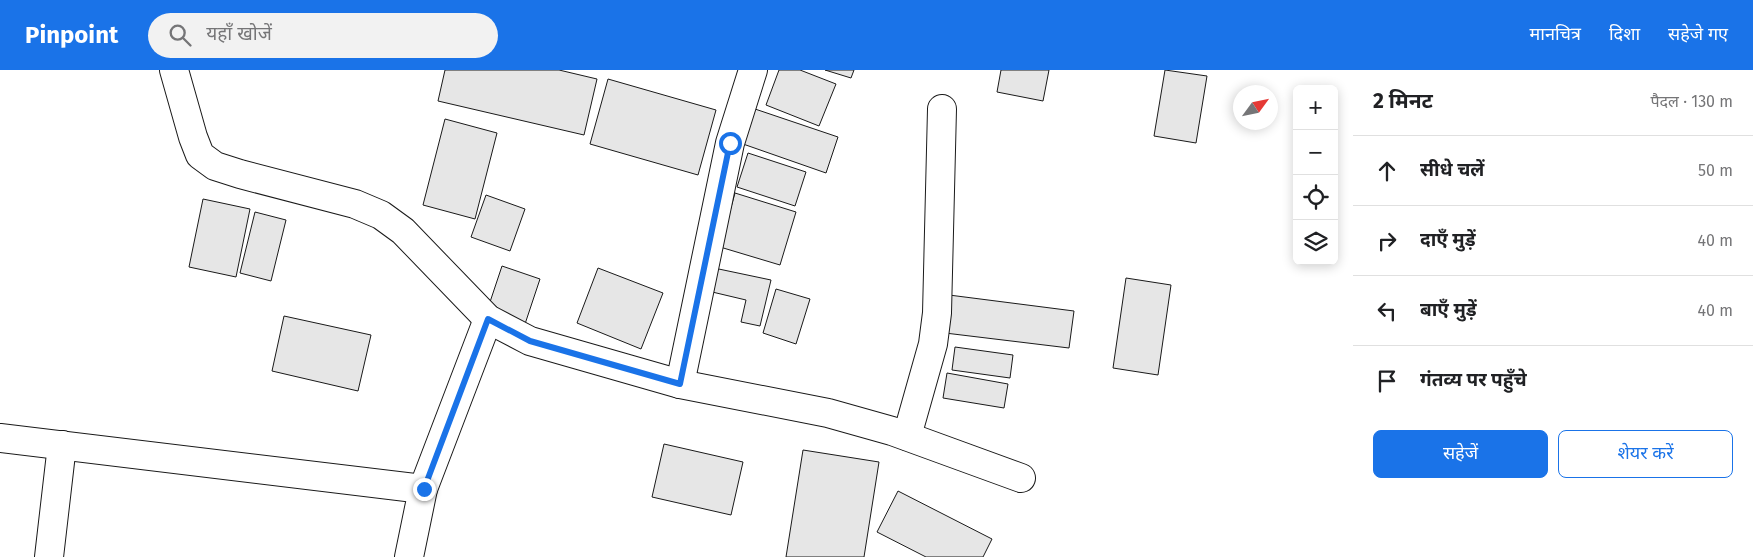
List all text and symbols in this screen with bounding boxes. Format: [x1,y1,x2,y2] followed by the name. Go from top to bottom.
[148,13,498,58] search box
[25,21,118,49] text: Pinpoint
[166,21,194,49] icon: search
[206,22,272,45] text: यहाँ खोजें
[1529,23,1581,45] text: मानचित्र
[1609,23,1640,45] text: दिशा
[1668,23,1728,45] text: सहेजे गए
[1233,85,1278,130] north arrow
[1293,85,1338,265] map controls
[1293,85,1338,130] button: +
[1373,88,1433,114] text: 2 मिनट
[1650,92,1733,111] text: पैदल · 130 m
[1293,130,1338,175] button: −
[719,132,742,155] route start
[1373,157,1401,185] icon: ahead
[1420,158,1484,181] text: सीधे चलें
[1698,161,1733,180] text: 50 m
[1293,175,1338,220] button: locate
[1293,220,1338,265] button: layers
[1373,227,1401,255] icon: right
[1420,228,1476,251] text: दाएँ मुड़ें
[1698,231,1733,250] text: 40 m
[1373,297,1401,325] icon: left
[1420,298,1477,321] text: बाएँ मुड़ें
[1698,301,1733,320] text: 40 m
[1373,367,1401,395] icon: arrive
[1420,368,1527,391] text: गंतव्य पर पहुँचे
[1373,430,1548,478] button: सहेजें
[1558,430,1733,478] button: शेयर करें
[413,478,436,501] route end

